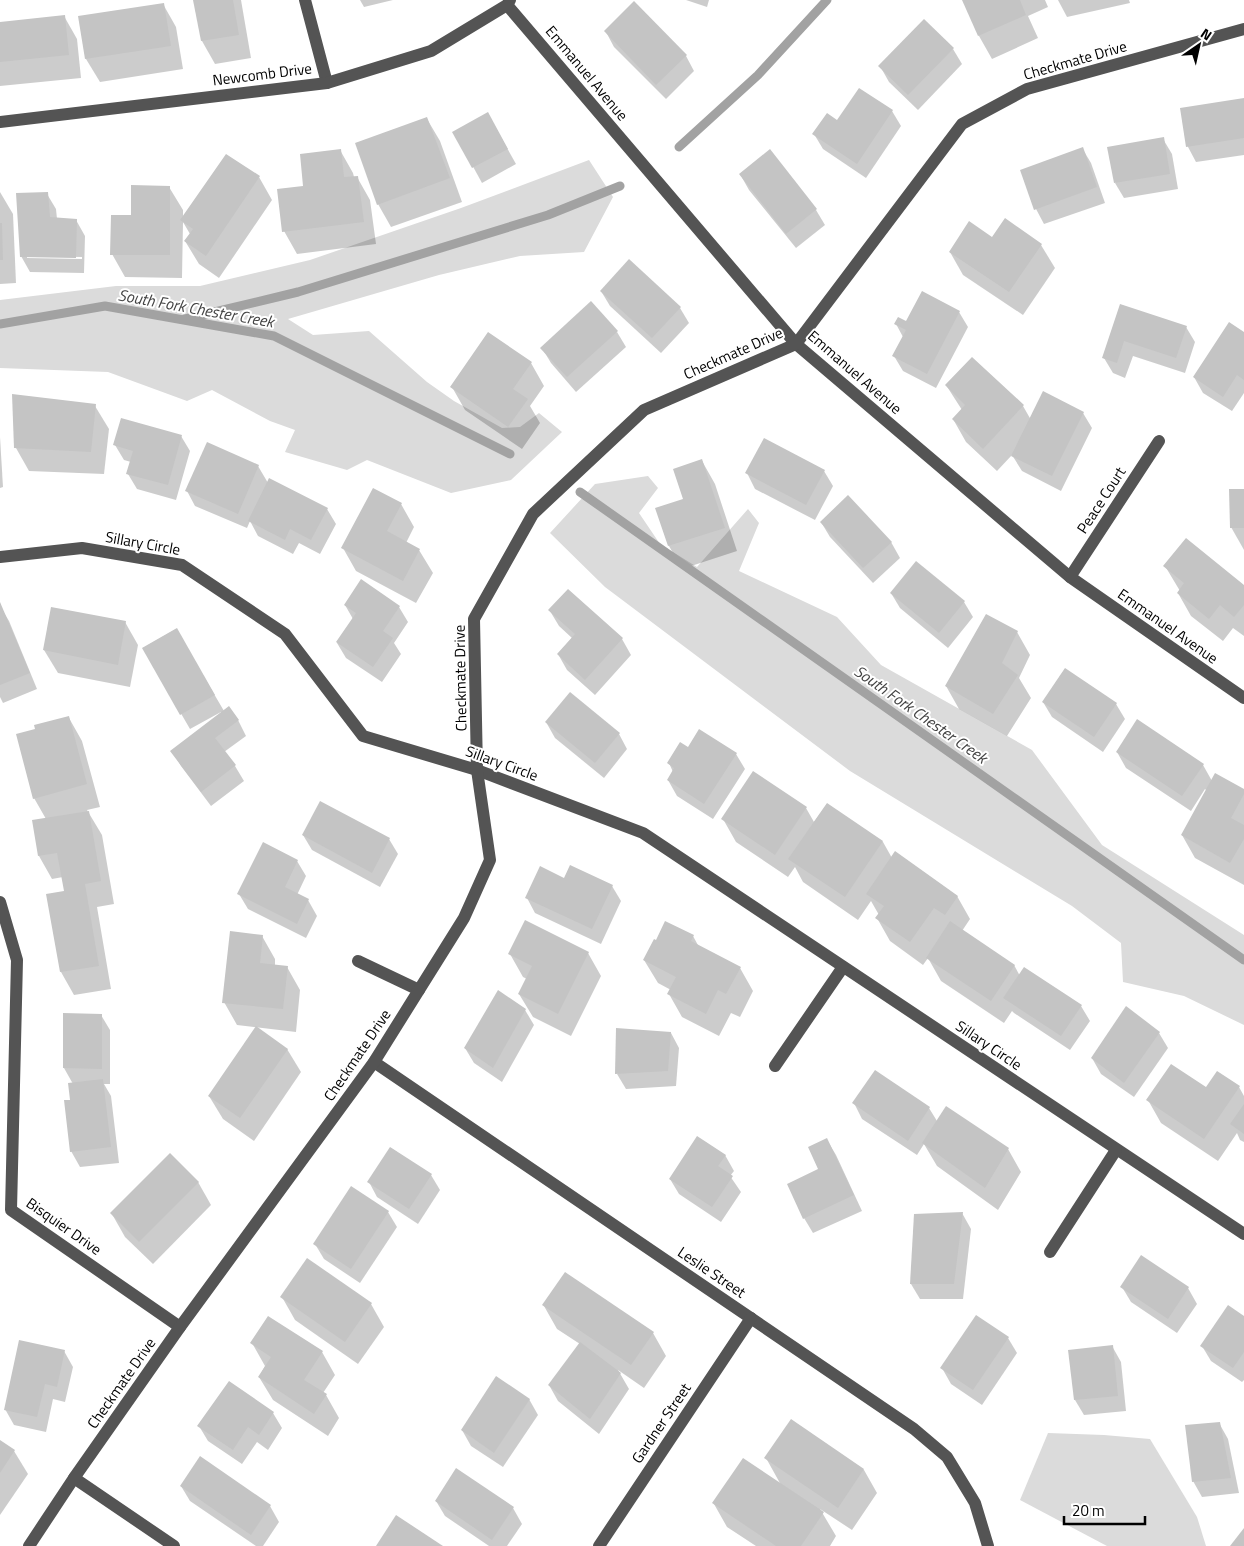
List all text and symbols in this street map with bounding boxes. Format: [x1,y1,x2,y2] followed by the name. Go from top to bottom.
[540,20,634,126] street label: Emmanuel Avenue
[1174,20,1224,70] north arrow
[1197,22,1216,45] text: N
[1021,34,1129,86] street label: Checkmate Drive
[211,57,313,91] street label: Newcomb Drive
[116,282,278,334] water label: South Fork Chester Creek
[680,321,786,385] street label: Checkmate Drive
[803,325,907,419] street label: Emmanuel Avenue
[1071,461,1132,538] street label: Peace Court
[104,525,182,561] street label: Sillary Circle
[1113,583,1223,669] street label: Emmanuel Avenue
[448,625,472,731] street label: Checkmate Drive
[850,659,994,770] water label: South Fork Chester Creek
[463,739,541,787] street label: Sillary Circle
[318,1004,396,1106] street label: Checkmate Drive
[951,1014,1027,1076] street label: Sillary Circle
[22,1191,106,1261] street label: Bisquier Drive
[673,1241,751,1304] street label: Leslie Street
[81,1333,161,1433] street label: Checkmate Drive
[626,1378,697,1468] street label: Gardner Street
[1064,1494,1145,1526] scale bar
[1072,1499,1105,1522] text: 20 m

